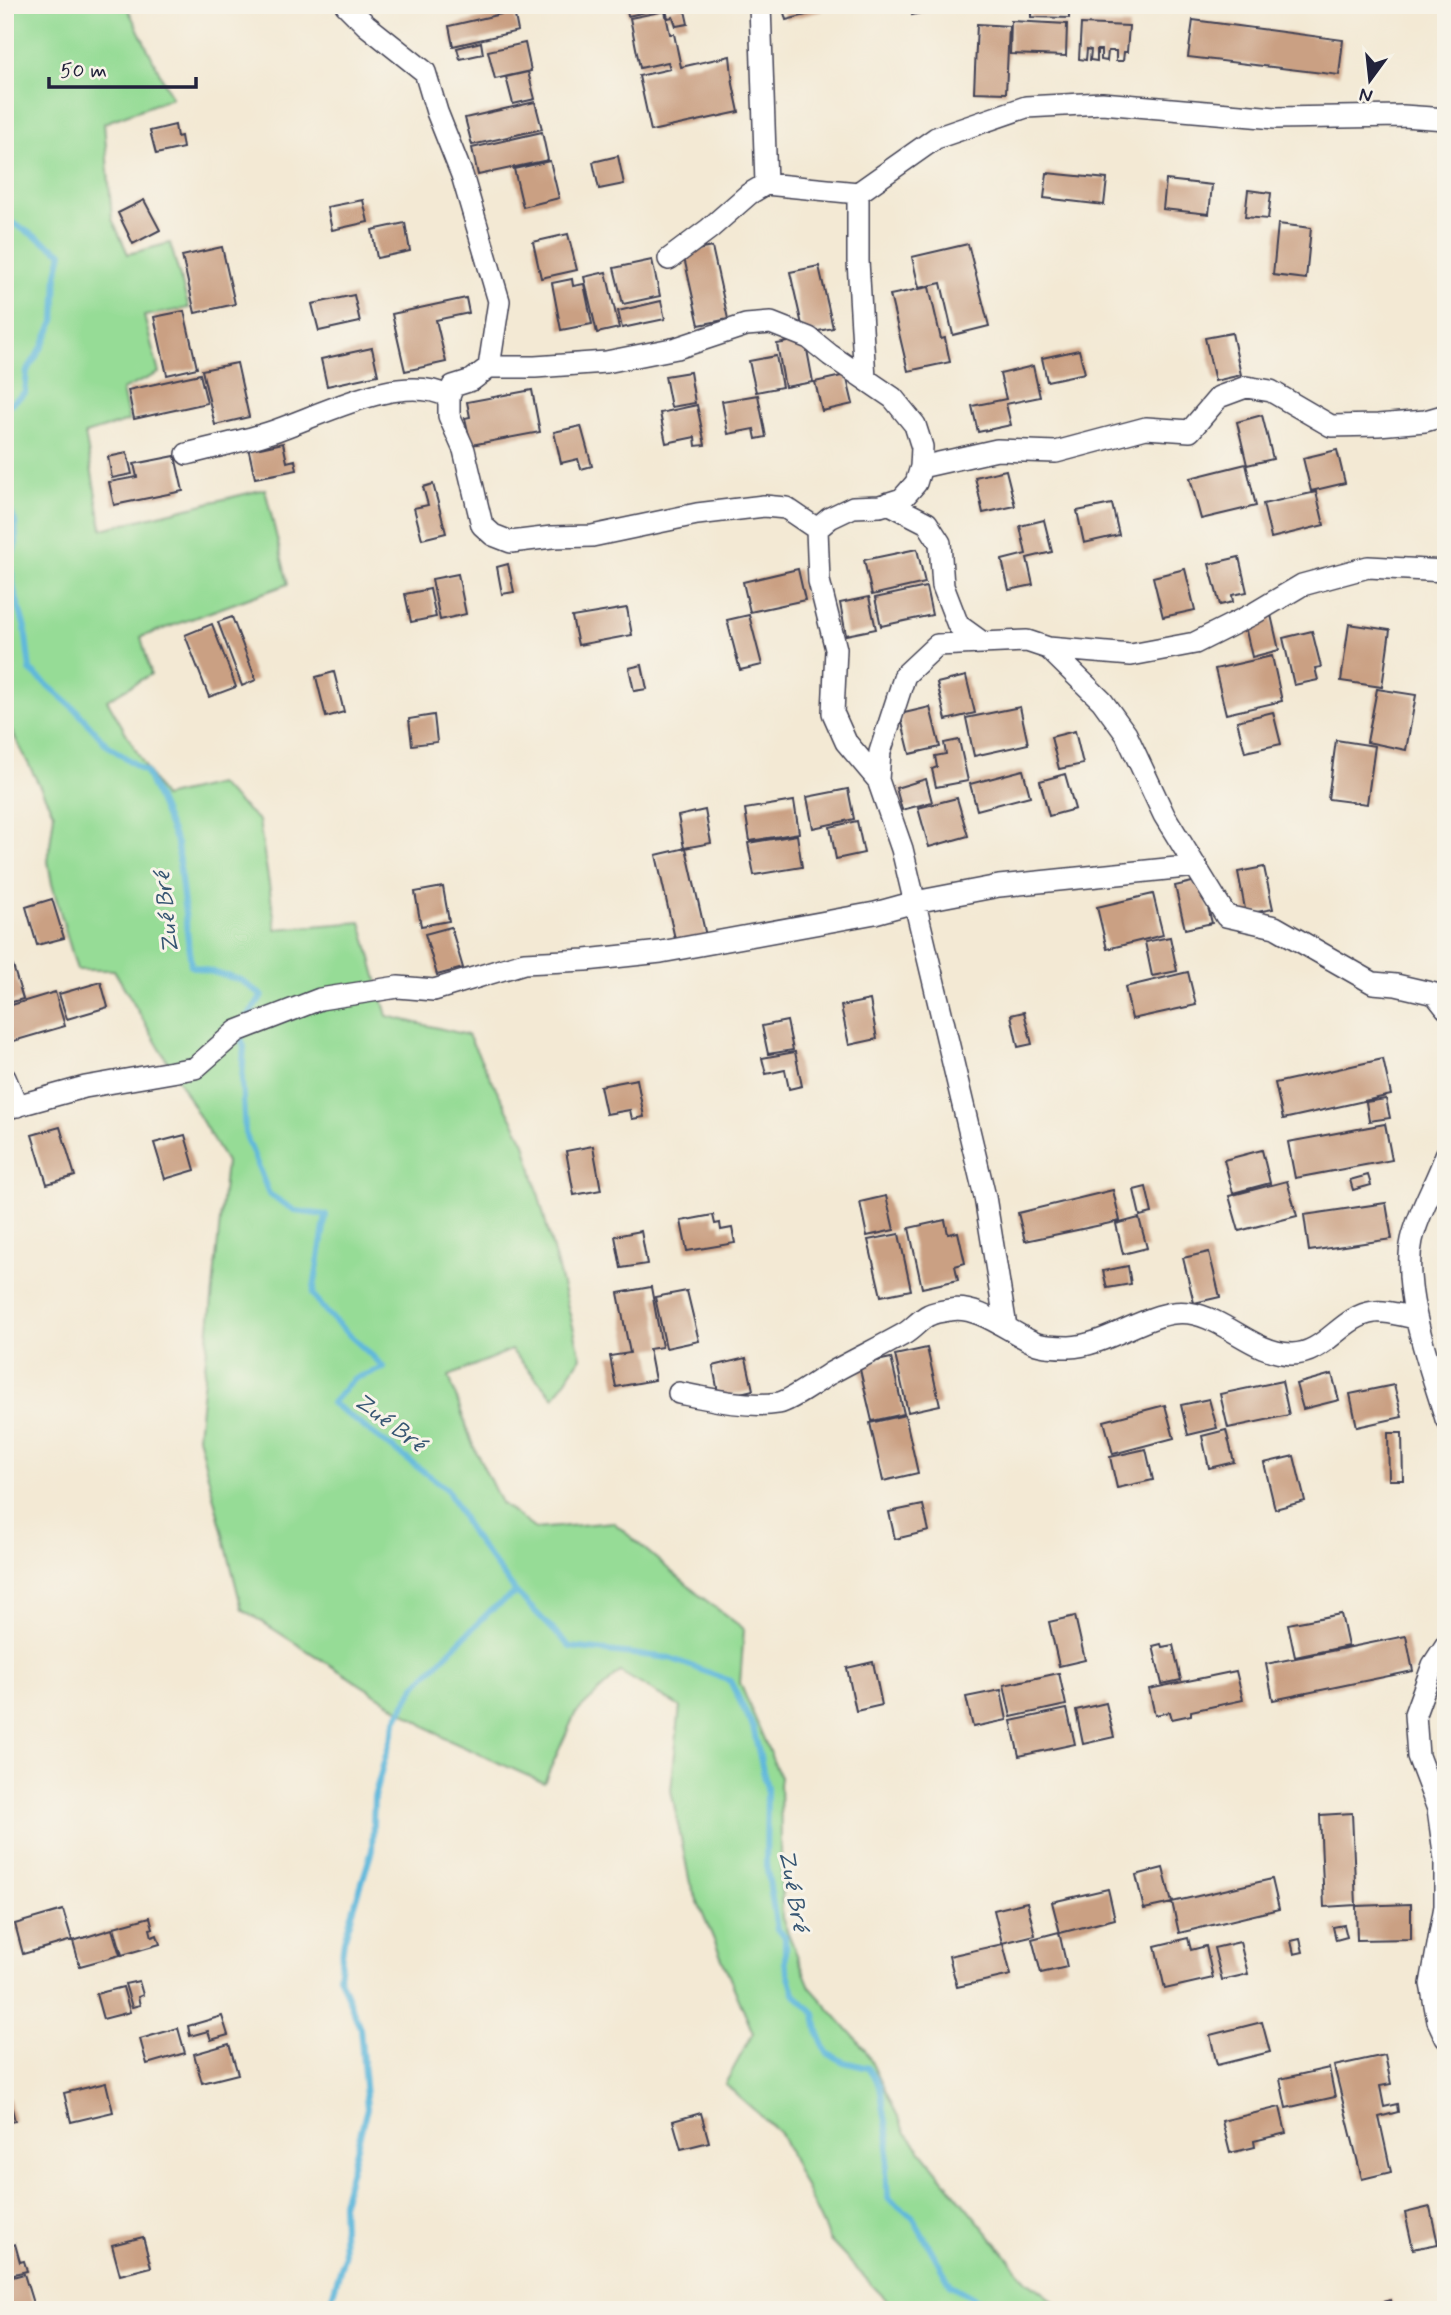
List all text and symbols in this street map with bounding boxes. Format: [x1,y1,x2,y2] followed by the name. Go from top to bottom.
[49,46,196,90] scale bar
[1336,46,1406,116] north arrow
[60,57,107,85] text: 50 m
[1357,81,1375,109] text: N
[147,867,187,955] water label: Zué Bré
[347,1386,434,1462] water label: Zué Bré
[770,1847,815,1937] water label: Zué Bré

